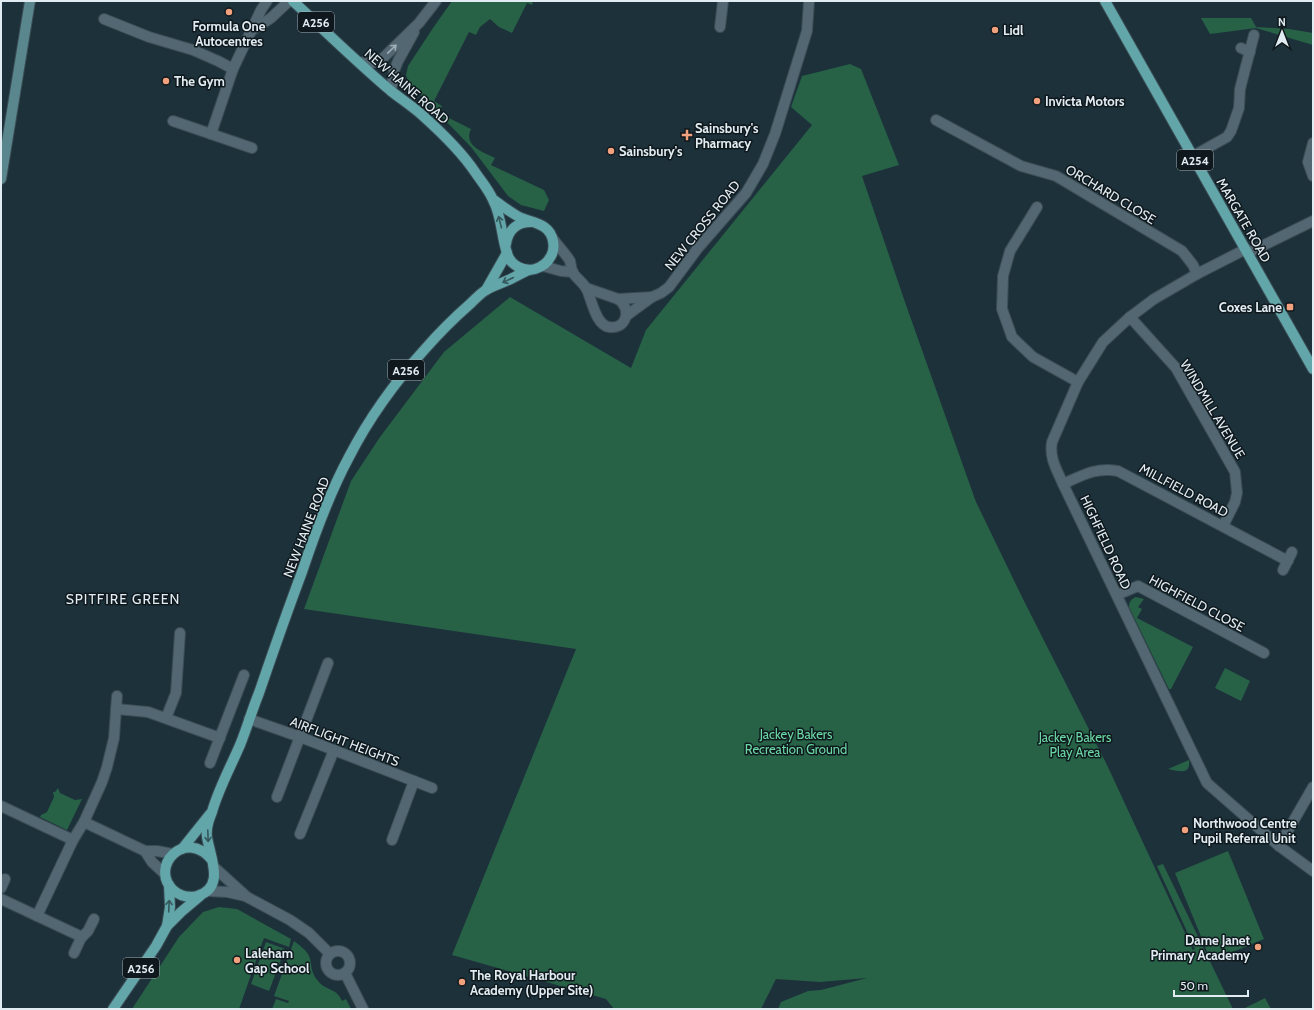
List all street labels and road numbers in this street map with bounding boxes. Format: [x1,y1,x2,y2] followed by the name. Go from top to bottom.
[298,12,334,32] road number: A256
[362,45,452,127] street label: NEW HAINE ROAD
[1177,150,1213,170] road number: A254
[1063,161,1159,227] street label: ORCHARD CLOSE
[1213,175,1275,265] street label: MARGATE ROAD
[661,177,743,273] street label: NEW CROSS ROAD
[1177,357,1249,461] street label: WINDMILL AVENUE
[388,360,424,380] road number: A256
[1137,460,1231,520] street label: MILLFIELD ROAD
[279,474,333,580] street label: NEW HAINE ROAD
[1077,492,1135,592] street label: HIGHFIELD ROAD
[1147,571,1247,635] street label: HIGHFIELD CLOSE
[288,713,402,769] street label: AIRFLIGHT HEIGHTS
[123,958,159,978] road number: A256

